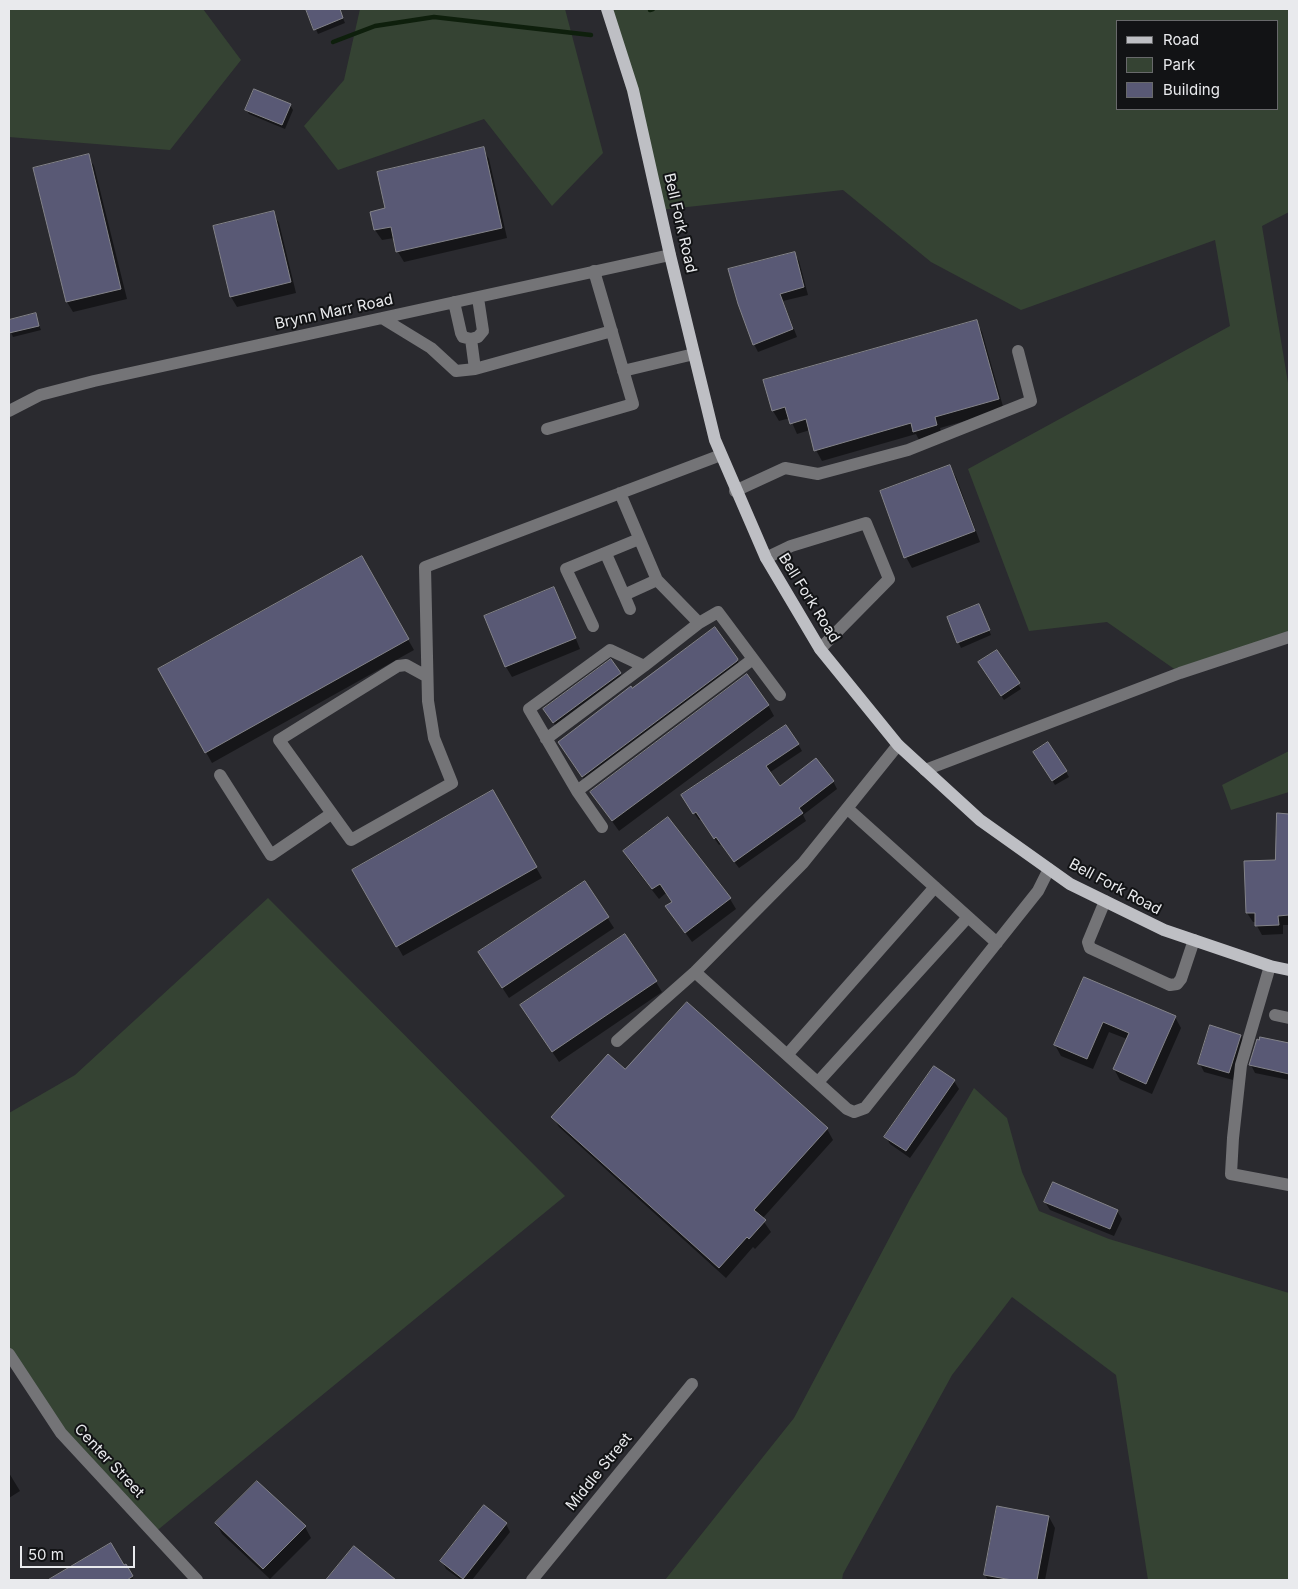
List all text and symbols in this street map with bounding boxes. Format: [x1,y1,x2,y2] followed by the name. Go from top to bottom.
[1116,20,1278,110] legend
[1163,30,1199,49] text: Road
[1163,55,1195,74] text: Park
[1163,80,1220,99] text: Building
[660,171,700,275] street label: Bell Fork Road
[273,291,395,333] street label: Brynn Marr Road
[774,550,844,646] street label: Bell Fork Road
[1066,855,1164,919] street label: Bell Fork Road
[70,1420,148,1502] street label: Center Street
[562,1430,636,1514] street label: Middle Street
[22,1536,138,1568] scale bar
[28,1545,64,1564] text: 50 m

